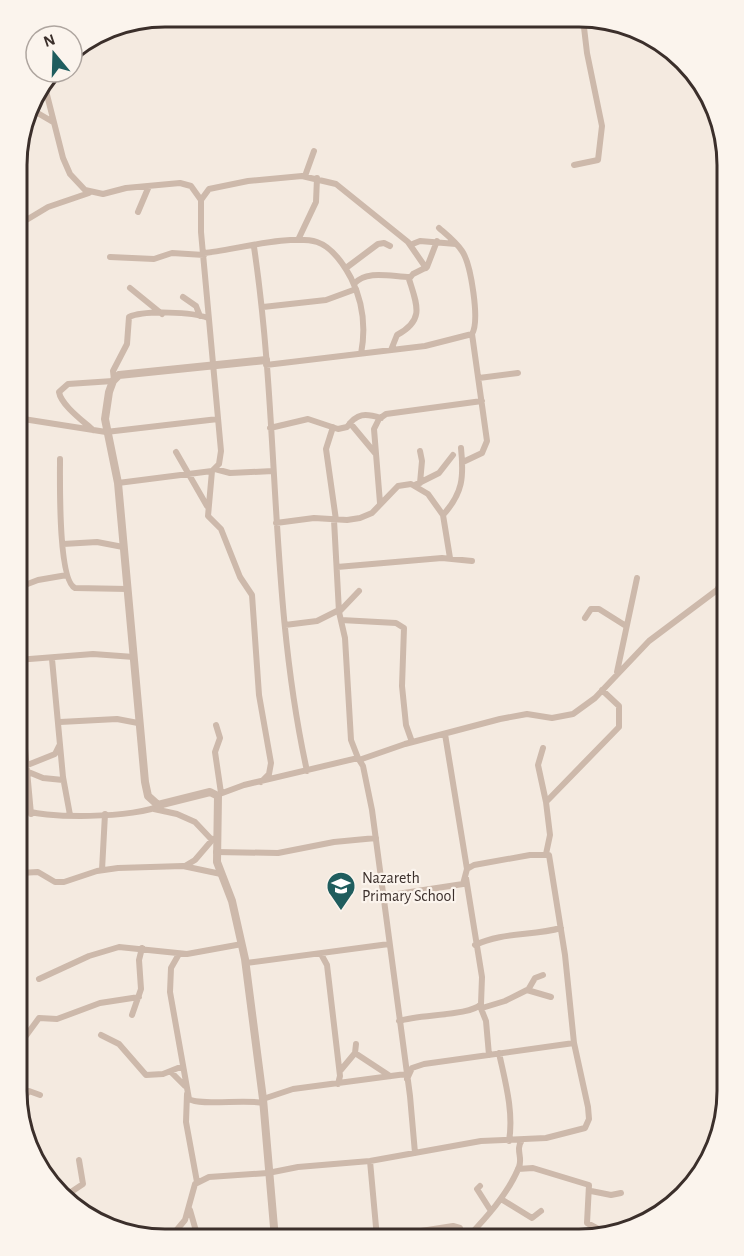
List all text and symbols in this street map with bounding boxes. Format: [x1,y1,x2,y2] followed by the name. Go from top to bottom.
[24,24,84,84] north arrow
[42,31,57,50] text: N
[325,870,357,912] school or university icon: Nazareth Primary School
[362,870,455,905] place label: Nazareth Primary School

